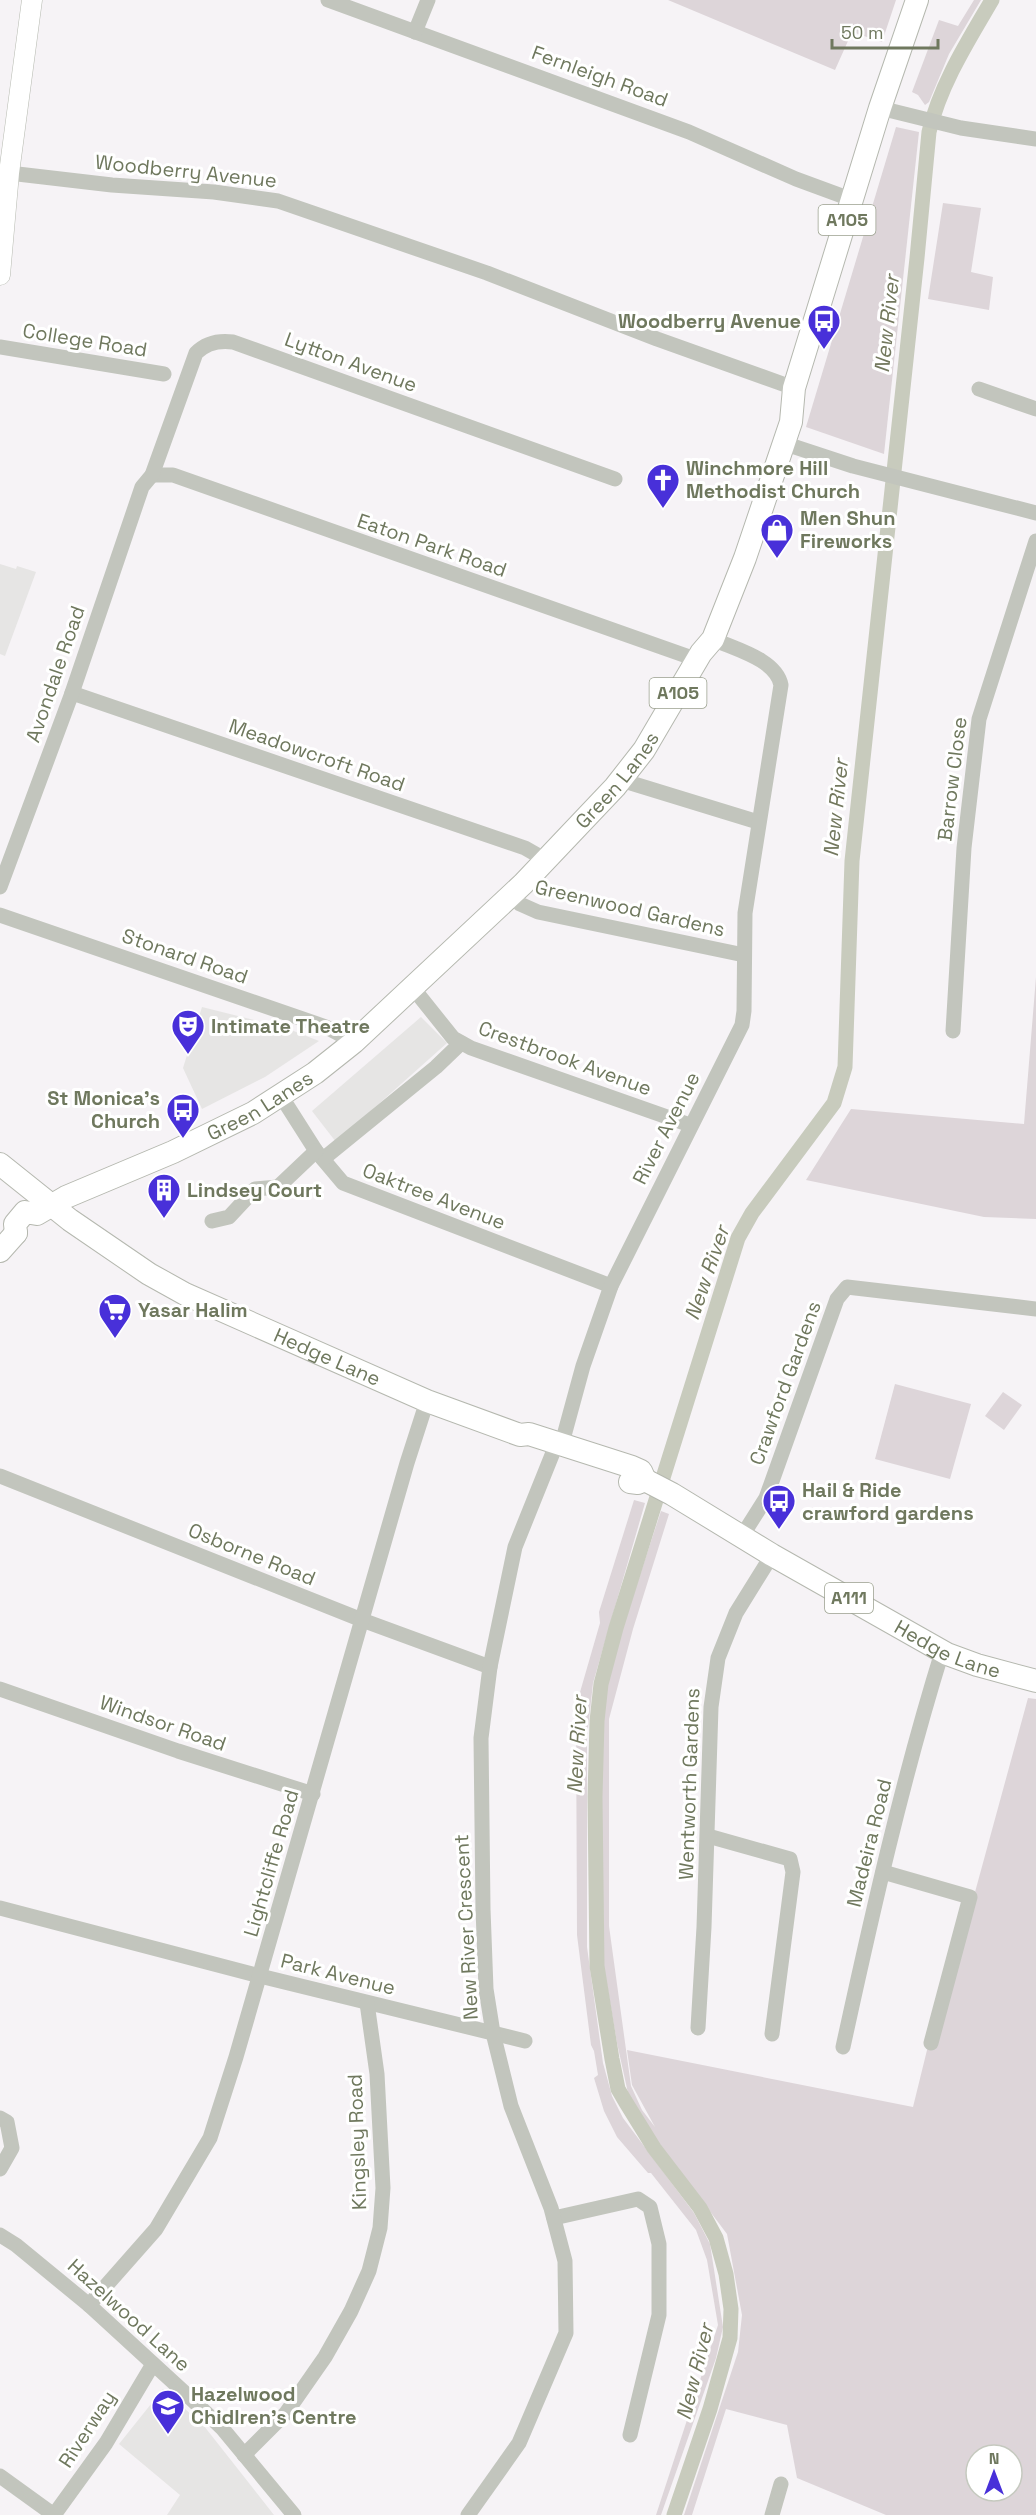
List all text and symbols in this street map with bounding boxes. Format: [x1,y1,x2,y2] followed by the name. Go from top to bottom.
[832,12,938,50] scale bar
[841,21,883,44] text: 50 m
[528,39,672,113] street label: Fernleigh Road
[94,149,278,193] street label: Woodberry Avenue
[818,205,876,235] road number: A105
[868,272,905,374] water label: New River
[806,303,842,350] bus stop icon: Woodberry Avenue
[618,308,801,334] place label: Woodberry Avenue
[21,317,149,363] street label: College Road
[281,326,421,398] street label: Lytton Avenue
[686,455,860,504] place label: Winchmore Hill Methodist Church
[645,462,681,509] church icon: Winchmore Hill Methodist Church
[800,505,896,554] place label: Men Shun Fireworks
[354,507,510,583] street label: Eaton Park Road
[759,512,795,559] shop icon: Men Shun Fireworks
[19,602,91,746] street label: Avondale Road
[650,678,706,708] road number: A105
[226,713,408,797] street label: Meadowcroft Road
[931,715,973,843] street label: Barrow Close
[569,727,665,834] street label: Green Lanes
[817,756,854,858] water label: New River
[532,873,728,943] street label: Greenwood Gardens
[119,922,251,990] street label: Stonard Road
[170,1008,206,1055] theatre icon: Intimate Theatre
[211,1013,370,1039] place label: Intimate Theatre
[475,1015,655,1101] street label: Crestbrook Avenue
[203,1065,318,1147] street label: Green Lanes
[627,1067,705,1189] street label: River Avenue
[47,1085,160,1134] place label: St Monica's Church
[165,1092,201,1139] bus stop icon: St Monica's Church
[359,1157,509,1235] street label: Oaktree Avenue
[146,1172,182,1219] building icon: Lindsey Court
[187,1177,322,1203] place label: Lindsey Court
[678,1220,736,1324] water label: New River
[97,1292,133,1339] supermarket icon: Yasar Halim
[138,1297,248,1323] place label: Yasar Halim
[743,1297,827,1469] street label: Crawford Gardens
[270,1322,385,1392] street label: Hedge Lane
[802,1477,974,1526] place label: Hail & Ride crawford gardens
[761,1483,797,1530] bus stop icon: Hail & Ride crawford gardens
[185,1517,319,1591] street label: Osborne Road
[825,1583,873,1613] road number: A111
[890,1614,1003,1684] street label: Hedge Lane
[673,1688,705,1880] street label: Wentworth Gardens
[96,1689,230,1757] street label: Windsor Road
[560,1693,593,1795] water label: New River
[841,1776,897,1910] street label: Madeira Road
[238,1786,304,1940] street label: Lightcliffe Road
[448,1834,484,2020] street label: New River Crescent
[278,1947,398,2001] street label: Park Avenue
[342,2074,372,2210] street label: Kingsley Road
[62,2253,196,2377] street label: Hazelwood Lane
[670,2319,720,2423] water label: New River
[191,2381,357,2430] place label: Hazelwood Chidlren's Centre
[53,2386,121,2472] street label: Riverway
[150,2388,186,2435] school or university icon: Hazelwood Chidlren's Centre
[964,2443,1024,2503] north arrow
[989,2448,999,2469] text: N

